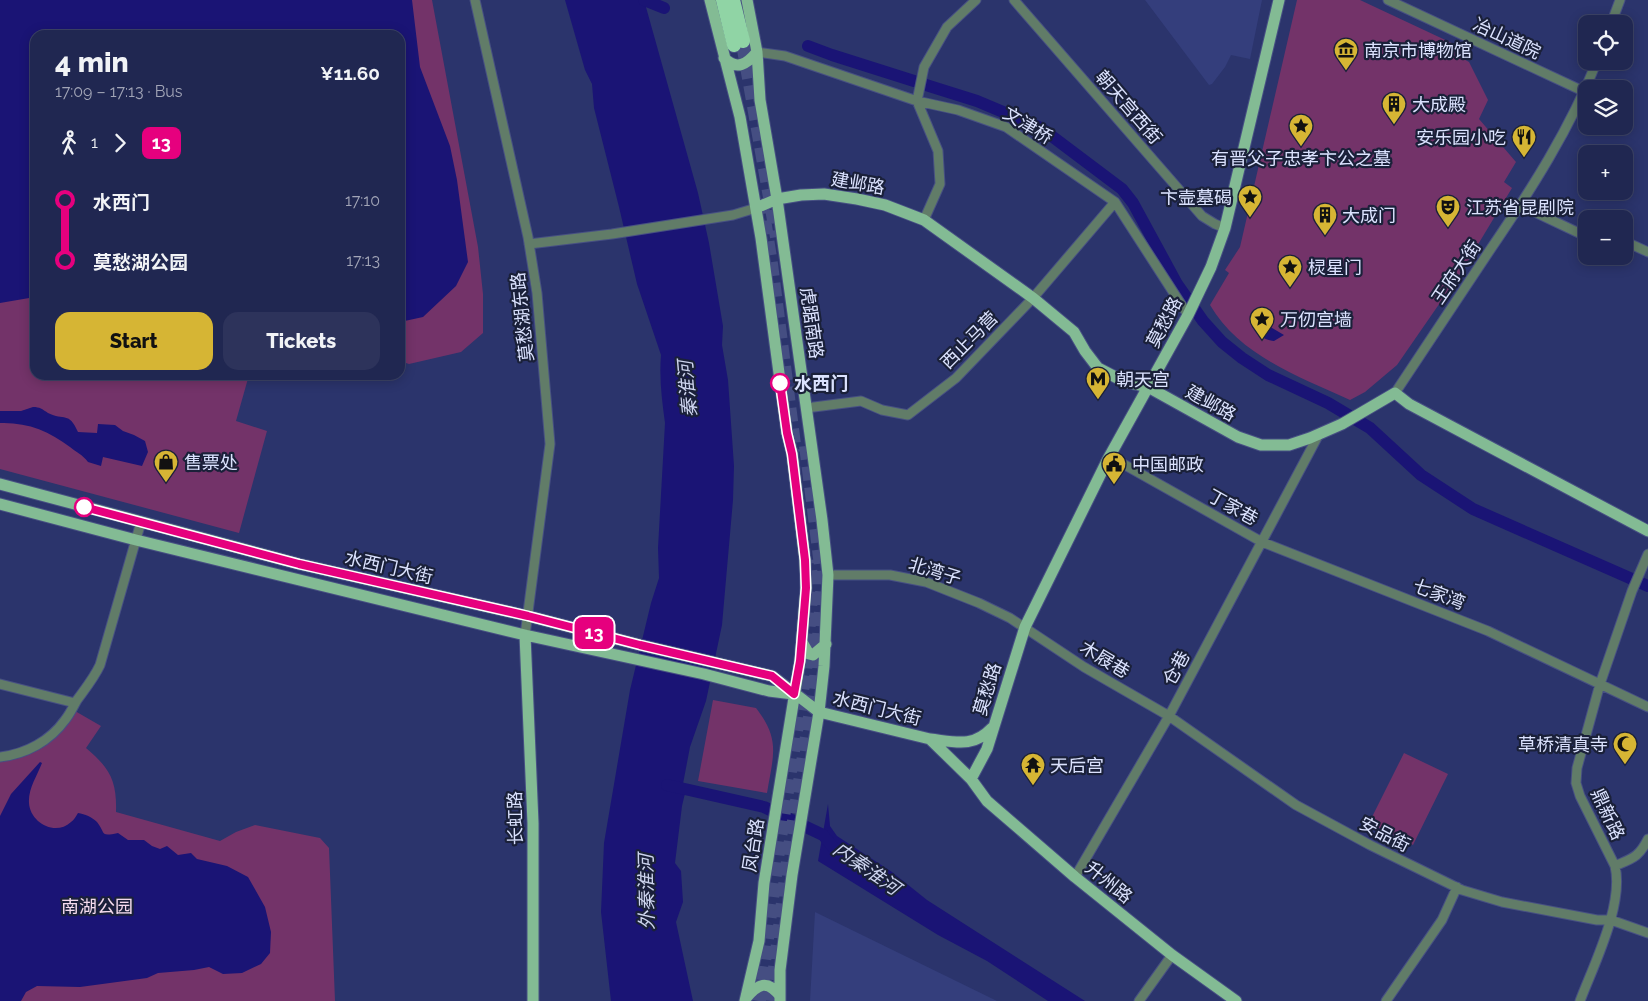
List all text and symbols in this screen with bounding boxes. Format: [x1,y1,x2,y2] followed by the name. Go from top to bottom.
[1470,13,1544,63] street label: 冶山道院
[1578,15,1633,265] map controls
[1578,15,1633,70] button: locate
[1333,37,1359,71] museum icon: 南京市博物馆
[1364,40,1472,61] place label: 南京市博物馆
[55,46,129,79] text: 4 min
[320,62,380,84] text: ¥11.60
[1092,66,1166,148] street label: 朝天宫西街
[1578,80,1633,135] button: layers
[55,82,183,101] text: 17:09 – 17:13 · Bus
[1381,91,1407,125] building icon: 大成殿
[1412,94,1466,115] place label: 大成殿
[999,102,1057,148] street label: 文津桥
[1288,113,1314,147] place icon: 有晋父子忠孝卞公之墓
[1511,124,1537,158] restaurant icon: 安乐园小吃
[1416,127,1506,148] place label: 安乐园小吃
[55,129,83,157] icon: walk
[106,129,134,157] icon: forward
[152,132,171,153] text: 13
[91,133,98,152] text: 1
[1578,145,1633,200] button: +
[1211,148,1391,169] place label: 有晋父子忠孝卞公之墓
[830,168,886,198] street label: 建邺路
[1237,184,1263,218] place icon: 卞壸墓碣
[1160,187,1232,208] place label: 卞壸墓碣
[93,191,150,213] text: 水西门
[345,191,380,210] text: 17:10
[1435,194,1461,228] theatre icon: 江苏省昆剧院
[1466,197,1574,218] place label: 江苏省昆剧院
[1312,202,1338,236] building icon: 大成门
[1342,205,1396,226] place label: 大成门
[1578,210,1633,265] button: −
[1427,236,1485,308] street label: 王府大街
[93,251,188,273] text: 莫愁湖公园
[346,251,380,270] text: 17:13
[1277,254,1303,288] place icon: 棂星门
[1308,257,1362,278] place label: 棂星门
[507,271,537,363] street label: 莫愁湖东路
[797,286,827,360] street label: 虎踞南路
[1142,293,1186,351] street label: 莫愁路
[1249,306,1275,340] place icon: 万仞宫墙
[936,307,1002,373] street label: 西止马营
[1280,309,1352,330] place label: 万仞宫墙
[55,312,213,370] button: Start
[223,312,380,370] button: Tickets
[673,356,700,418] water label: 秦淮河
[1085,366,1111,400] metro station icon: 朝天宫
[1116,369,1170,390] place label: 朝天宫
[770,373,790,393] marker: 水西门
[794,373,848,394] place label: 水西门
[1182,381,1240,425] street label: 建邺路
[153,449,179,483] shop icon: 售票处
[1101,451,1127,485] public building icon: 中国邮政
[184,452,238,473] place label: 售票处
[1132,454,1204,475] place label: 中国邮政
[1204,485,1262,529] street label: 丁家巷
[74,497,94,517] unlabelled marker
[343,547,435,587] street label: 水西门大街
[906,553,964,589] street label: 北湾子
[1410,575,1468,613] street label: 七家湾
[572,617,616,649] line badge: 13
[585,622,603,643] text: 13
[1076,636,1134,682] street label: 木屐巷
[1158,647,1194,689] street label: 仓巷
[969,660,1005,718] street label: 莫愁路
[831,687,923,729] street label: 水西门大街
[1612,731,1638,765] mosque icon: 草桥清真寺
[1518,734,1608,755] place label: 草桥清真寺
[1020,752,1046,786] temple icon: 天后宫
[1050,755,1104,776] place label: 天后宫
[1587,785,1629,843] street label: 鼎新路
[504,791,526,845] street label: 长虹路
[1356,812,1414,856] street label: 安品街
[738,817,768,873] street label: 凤台路
[830,837,908,901] water label: 内秦淮河
[634,850,658,930] water label: 外秦淮河
[1081,857,1137,907] street label: 升州路
[61,896,133,917] park label: 南湖公园

